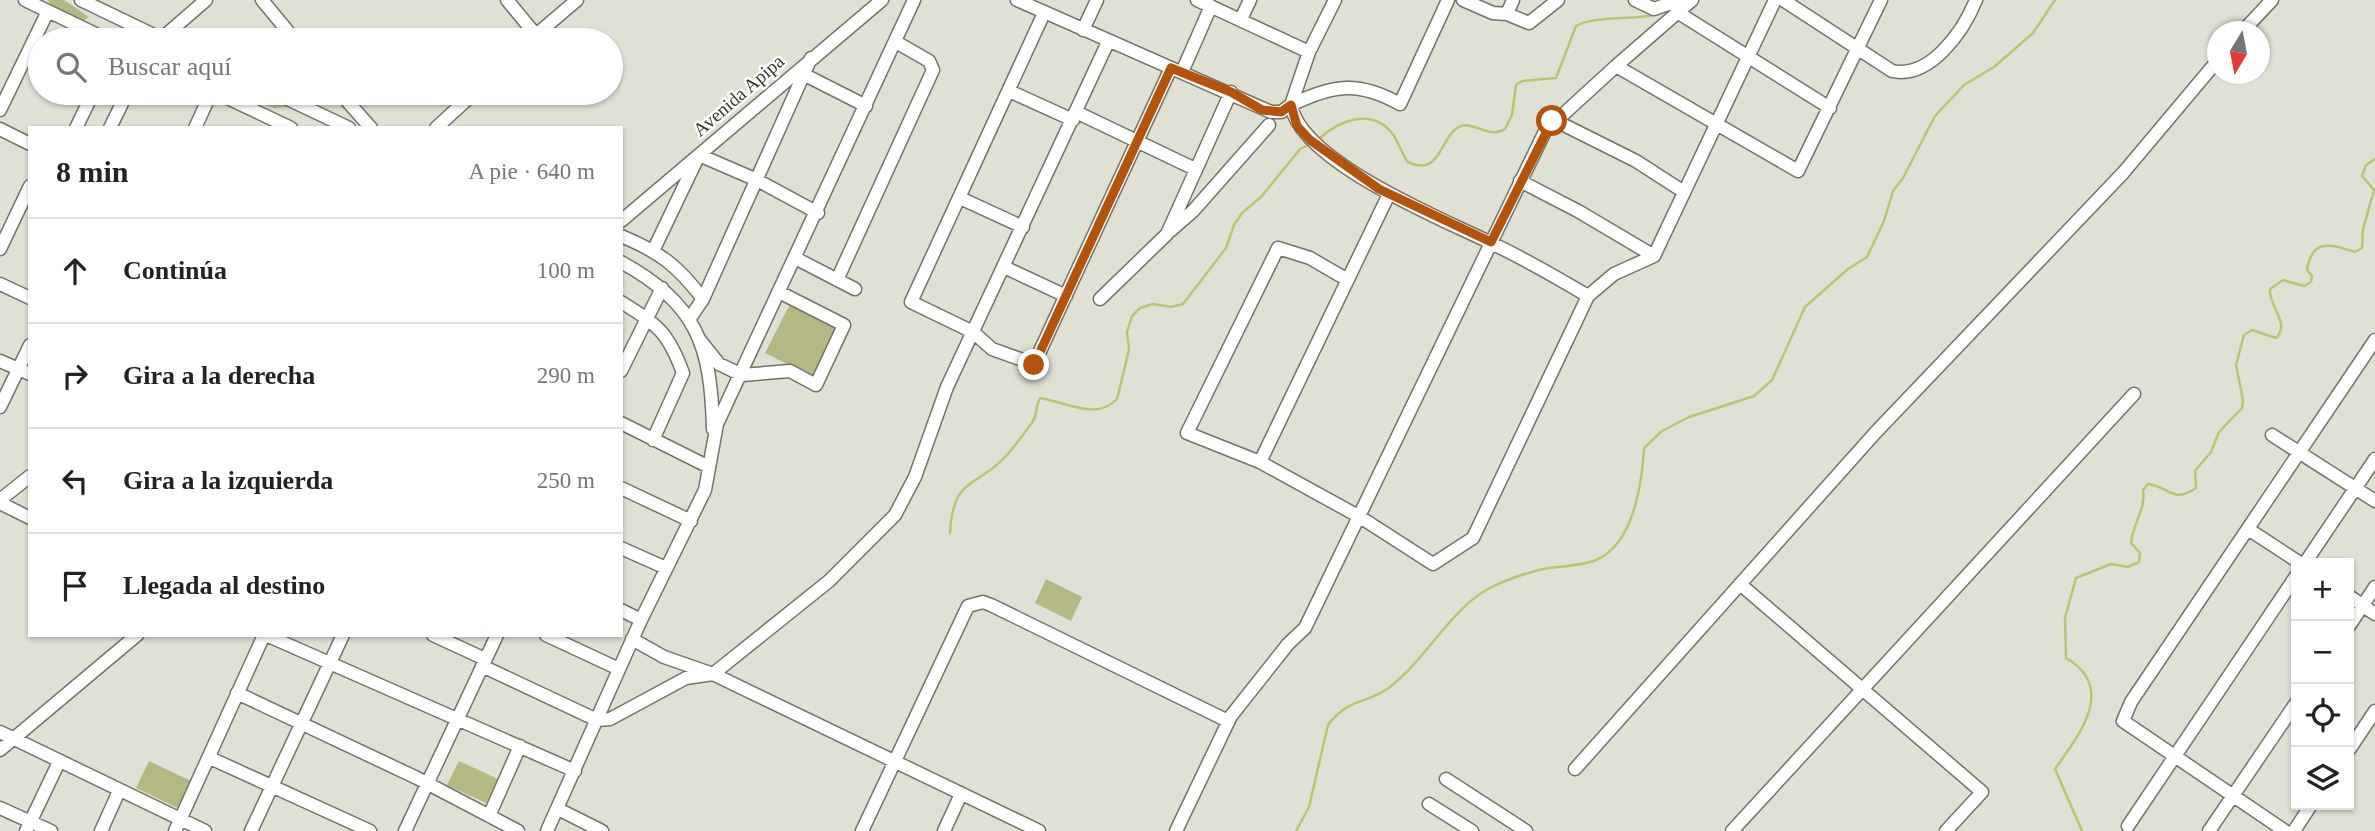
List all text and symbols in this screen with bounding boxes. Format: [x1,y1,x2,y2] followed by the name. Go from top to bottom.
[2207,21,2270,84] north arrow
[28,28,623,105] search box
[52,48,90,86] icon: search
[689,50,788,140] street label: Avenida Apipa
[108,52,231,81] text: Buscar aquí
[1536,105,1567,136] route start
[56,155,129,188] text: 8 min
[469,159,595,184] text: A pie · 640 m
[56,252,94,290] icon: ahead
[123,256,227,285] text: Continúa
[537,258,595,283] text: 100 m
[1018,349,1049,380] route end
[56,357,94,395] icon: right
[123,361,315,390] text: Gira a la derecha
[537,363,595,388] text: 290 m
[56,462,94,500] icon: left
[123,466,333,495] text: Gira a la izquierda
[537,468,595,493] text: 250 m
[2291,558,2354,810] map controls
[2291,558,2354,621] button: +
[56,567,94,605] icon: arrive
[123,571,325,600] text: Llegada al destino
[2291,621,2354,684] button: −
[2291,684,2354,747] button: locate
[2291,747,2354,810] button: layers

